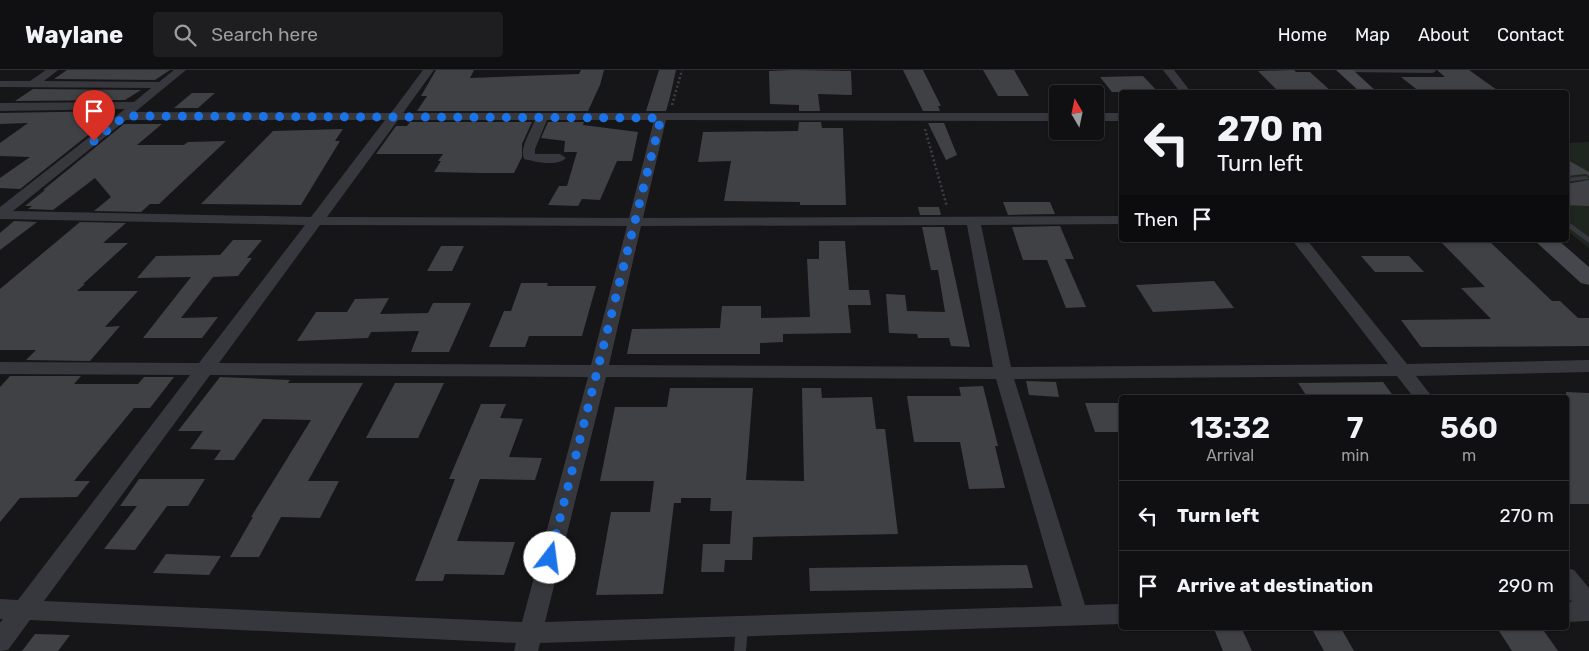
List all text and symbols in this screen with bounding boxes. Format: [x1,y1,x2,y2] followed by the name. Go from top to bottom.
[153,12,503,57] search box
[25,21,123,49] text: Waylane
[171,21,199,49] icon: search
[211,23,318,46] text: Search here
[1278,24,1327,46] text: Home
[1355,24,1390,46] text: Map
[1418,24,1469,46] text: About
[1497,24,1564,46] text: Contact
[1049,85,1104,140] north arrow
[1049,85,1104,140] map controls
[73,90,115,141] pin
[80,97,108,125] icon: arrive
[1217,108,1323,150] text: 270 m
[1134,110,1199,175] icon: left
[1217,150,1303,177] text: Turn left
[1188,205,1216,233] icon: arrive
[1134,208,1178,231] text: Then
[1190,410,1270,446] text: 13:32
[1347,410,1364,446] text: 7
[1440,410,1498,446] text: 560
[1206,446,1254,465] text: Arrival
[1341,446,1369,465] text: min
[1462,446,1476,465] text: m
[1134,502,1162,530] icon: left
[1177,504,1259,527] text: Turn left
[1499,504,1554,527] text: 270 m
[523,531,575,583] position arrow
[1134,572,1162,600] icon: arrive
[1177,574,1373,597] text: Arrive at destination
[1498,574,1554,597] text: 290 m

